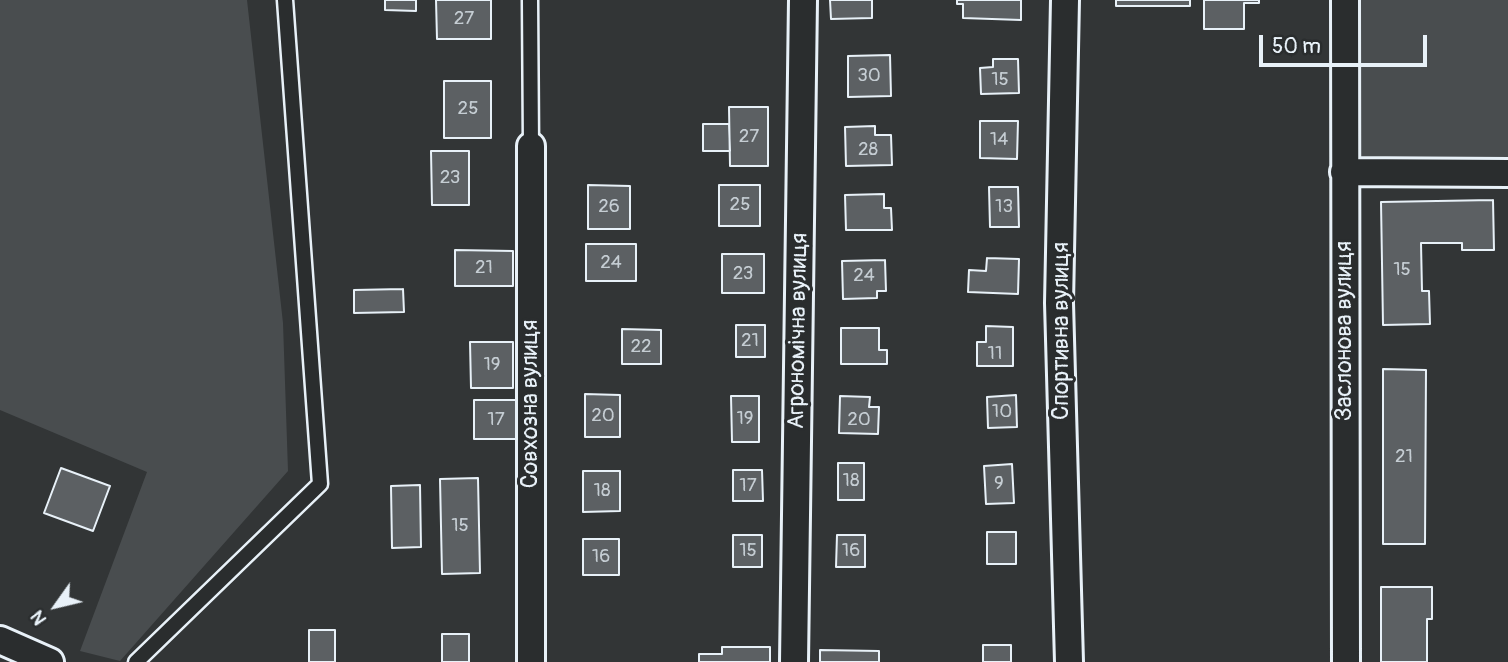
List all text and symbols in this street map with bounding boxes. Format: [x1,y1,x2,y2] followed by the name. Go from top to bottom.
[454,8,474,30] house number: 27
[1263,21,1431,65] scale bar
[1272,33,1321,60] text: 50 m
[857,65,881,87] house number: 30
[991,69,1009,91] house number: 15
[458,98,478,120] house number: 25
[739,126,759,148] house number: 27
[990,129,1008,151] house number: 14
[858,139,878,161] house number: 28
[440,167,460,189] house number: 23
[730,194,750,216] house number: 25
[598,196,620,218] house number: 26
[995,196,1013,218] house number: 13
[783,233,815,429] street label: Агрономічна вулиця
[1331,241,1359,421] street label: Заслонова вулиця
[1048,242,1076,420] street label: Спортивна вулиця
[600,252,622,274] house number: 24
[475,257,493,279] house number: 21
[1393,259,1411,281] house number: 15
[733,263,753,285] house number: 23
[853,265,875,287] house number: 24
[517,320,545,488] street label: Совхозна вулиця
[741,330,759,352] house number: 21
[630,336,652,358] house number: 22
[988,343,1002,365] house number: 11
[483,354,501,376] house number: 19
[992,401,1012,423] house number: 10
[591,405,615,427] house number: 20
[736,408,754,430] house number: 19
[487,409,505,431] house number: 17
[847,409,871,431] house number: 20
[1395,446,1413,468] house number: 21
[842,470,860,492] house number: 18
[994,473,1004,495] house number: 9
[739,475,757,497] house number: 17
[593,480,611,502] house number: 18
[451,515,469,537] house number: 15
[739,540,757,562] house number: 15
[842,540,860,562] house number: 16
[592,546,610,568] house number: 16
[21,571,91,641] north arrow
[25,606,52,630] text: N

